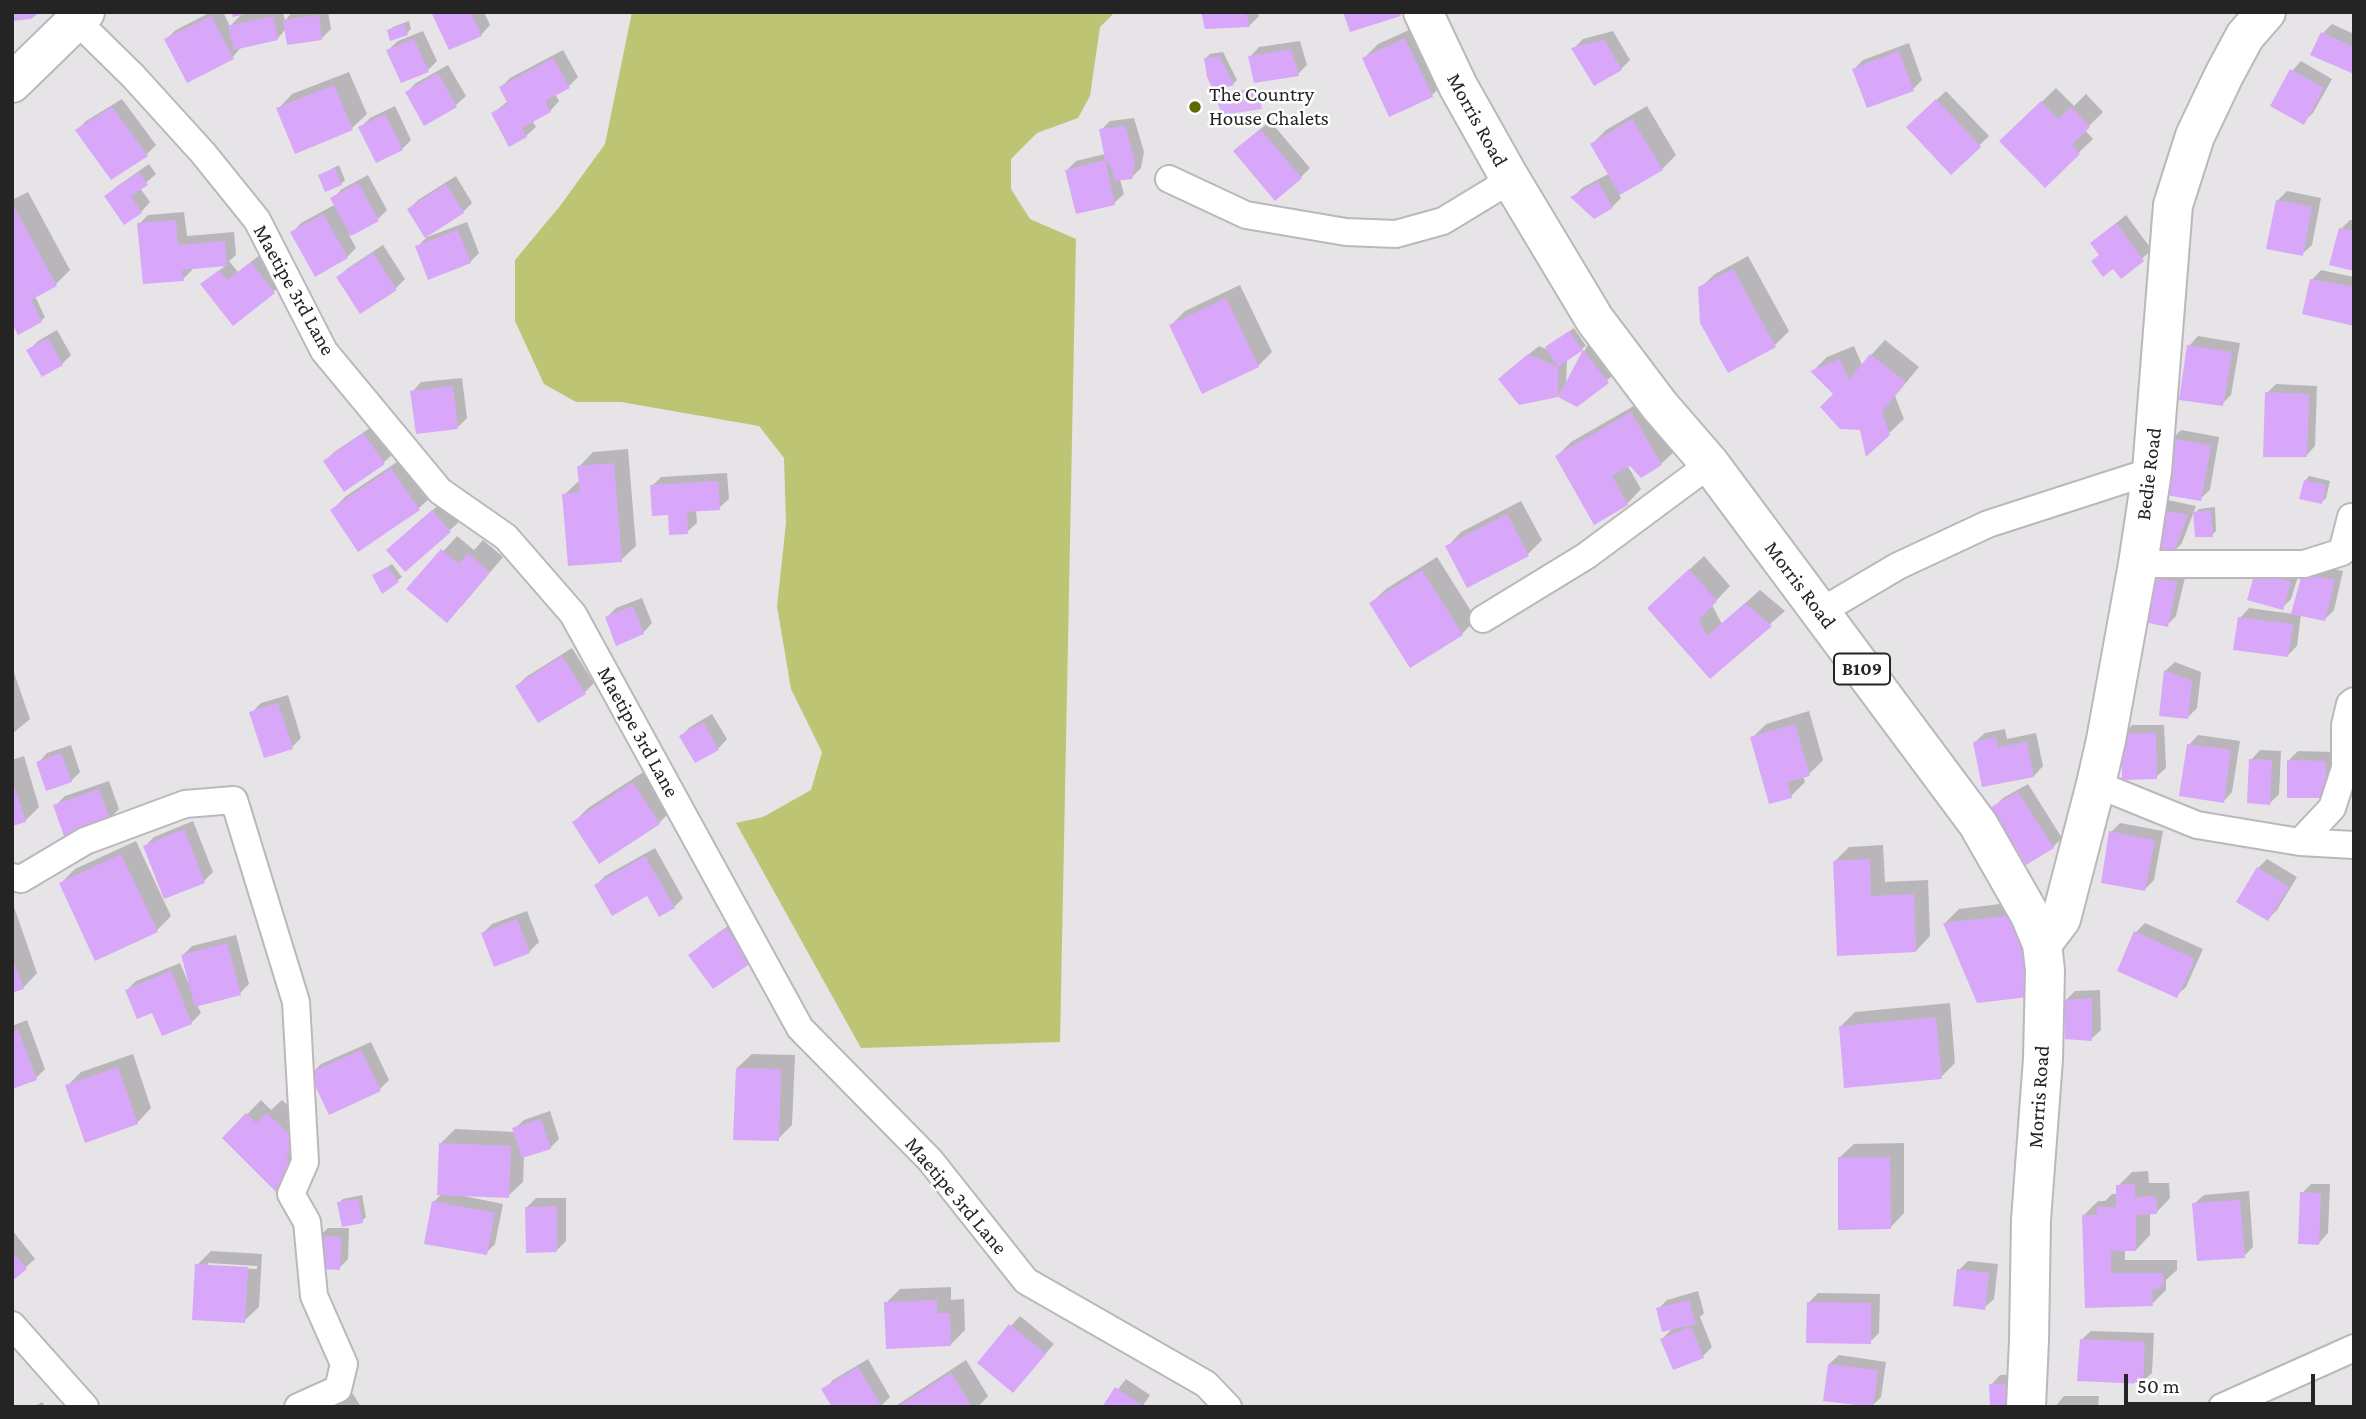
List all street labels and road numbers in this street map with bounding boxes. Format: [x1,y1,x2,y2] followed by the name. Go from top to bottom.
[1441,69,1513,171] street label: Morris Road
[248,220,340,360] street label: Maetipe 3rd Lane
[2131,426,2167,522] street label: Bedie Road
[1759,536,1841,634] street label: Morris Road
[1834,654,1890,684] road number: B109
[592,662,684,802] street label: Maetipe 3rd Lane
[2023,1045,2055,1149] street label: Morris Road
[900,1132,1012,1260] street label: Maetipe 3rd Lane

